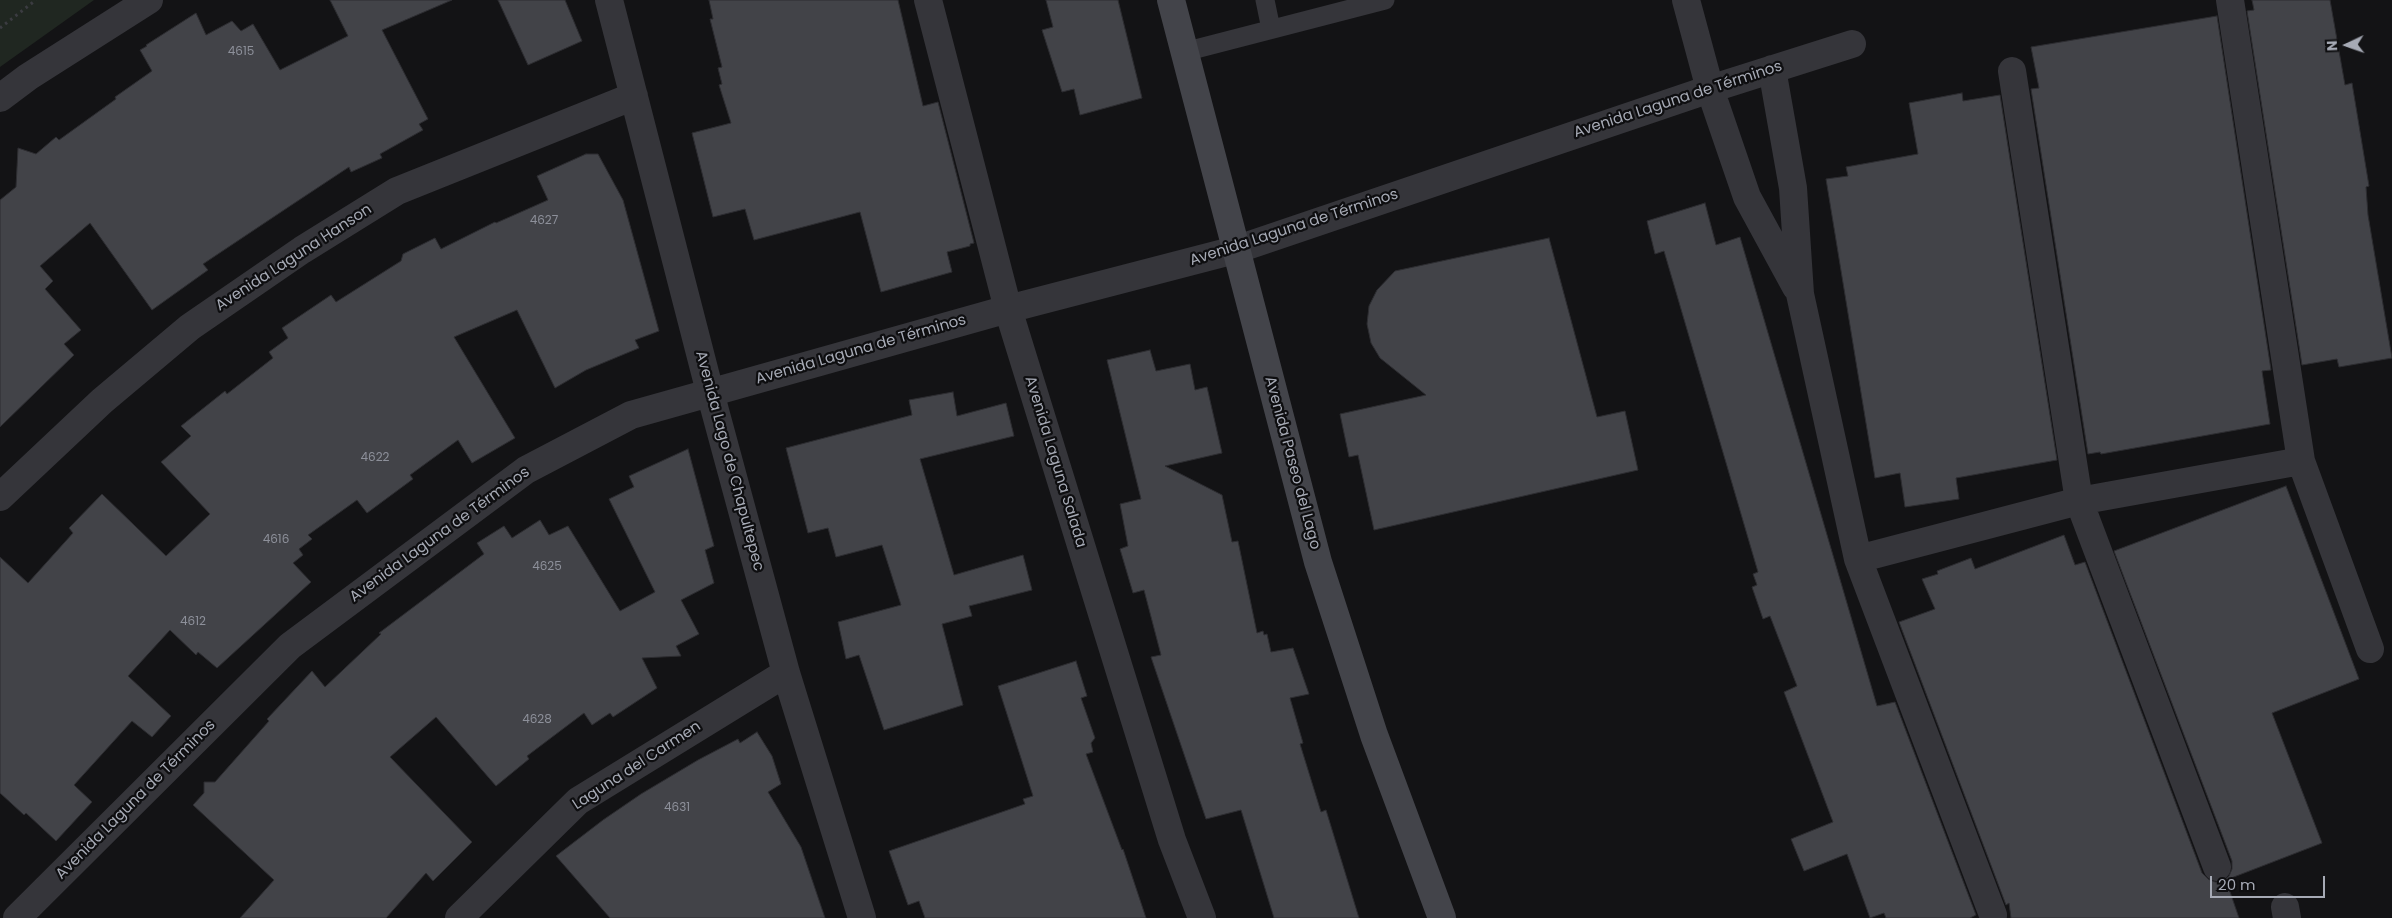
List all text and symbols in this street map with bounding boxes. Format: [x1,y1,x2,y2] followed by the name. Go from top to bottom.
[2322,20,2372,70] north arrow
[2322,40,2342,52] text: N
[228,45,254,59] house number: 4615
[1571,58,1785,142] street label: Avenida Laguna de Términos
[1187,186,1401,270] street label: Avenida Laguna de Términos
[213,201,375,315] street label: Avenida Laguna Hanson
[530,214,558,228] house number: 4627
[754,311,968,389] street label: Avenida Laguna de Términos
[691,349,767,573] street label: Avenida Lago de Chapultepec
[1020,374,1090,550] street label: Avenida Laguna Salada
[1260,374,1324,552] street label: Avenida Paseo del Lago
[361,451,389,465] house number: 4622
[346,464,534,606] street label: Avenida Laguna de Términos
[263,533,289,547] house number: 4616
[532,560,562,574] house number: 4625
[180,615,206,629] house number: 4612
[522,713,552,727] house number: 4628
[53,717,219,883] street label: Avenida Laguna de Términos
[570,718,704,814] street label: Laguna del Carmen
[664,801,690,815] house number: 4631
[2212,866,2327,898] scale bar
[2218,874,2256,895] text: 20 m

